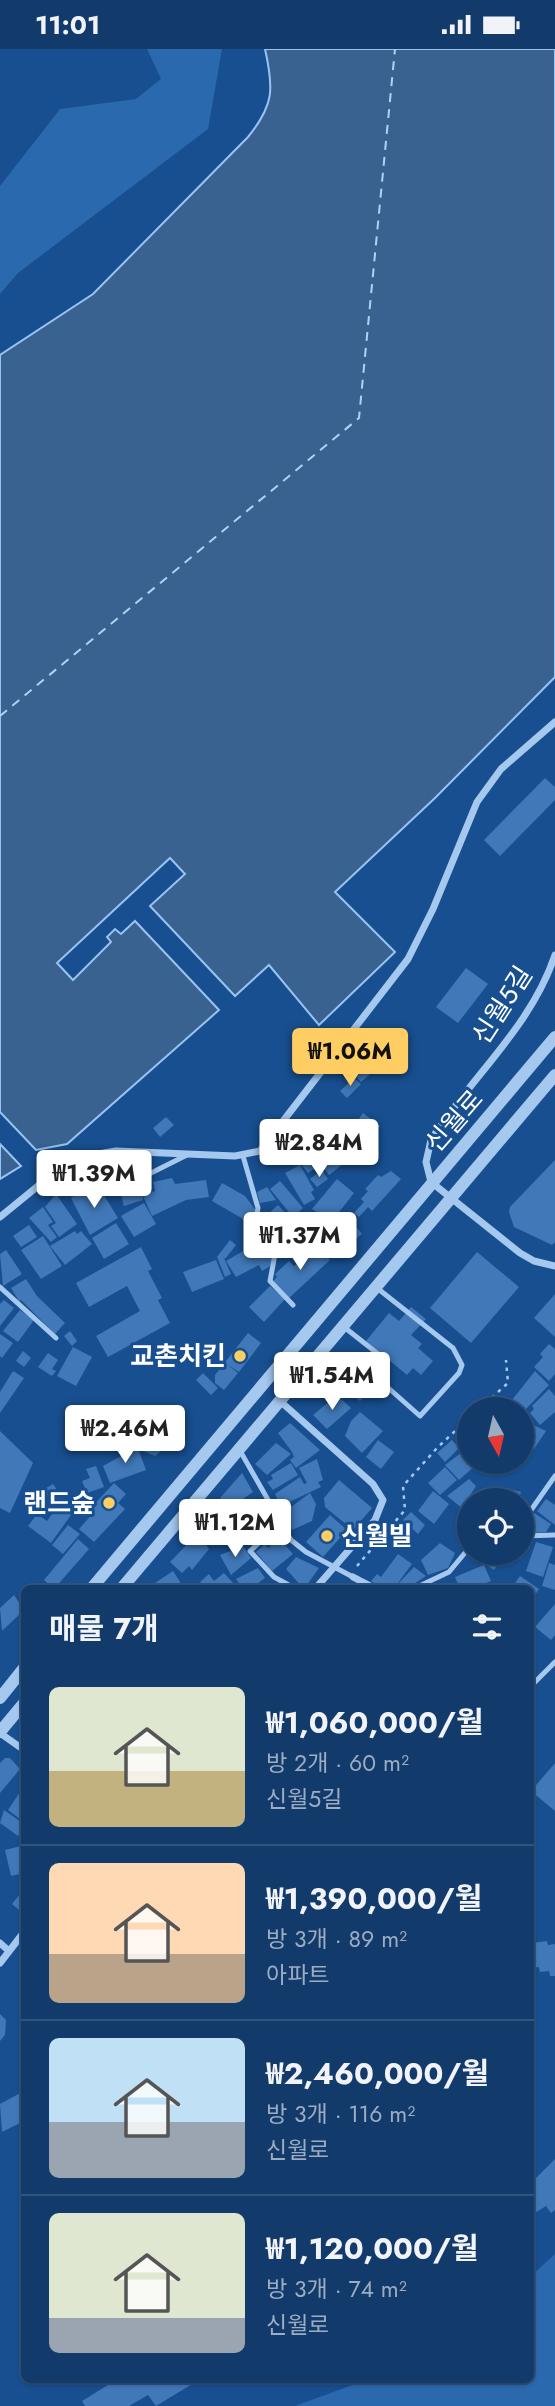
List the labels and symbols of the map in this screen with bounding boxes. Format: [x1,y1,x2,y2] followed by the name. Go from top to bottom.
[463,958,541,1052] street label: 신월5길
[293,1028,407,1088] pin: ₩1.06M
[416,1081,492,1161] street label: 신월로
[262,1119,376,1179] pin: ₩2.84M
[37,1151,151,1210] pin: ₩1.39M
[243,1213,357,1272] pin: ₩1.37M
[130,1337,226,1375] place label: 교촌치킨
[232,1348,248,1364] marker: 교촌치킨
[275,1353,389,1412] pin: ₩1.54M
[457,1397,534,1473] north arrow
[68,1405,182,1465] pin: ₩2.46M
[23,1484,95,1522] place label: 랜드숲
[101,1495,117,1511] marker: 랜드숲
[178,1499,292,1559] pin: ₩1.12M
[341,1517,413,1555] place label: 신월빌
[319,1528,335,1544] marker: 신월빌

